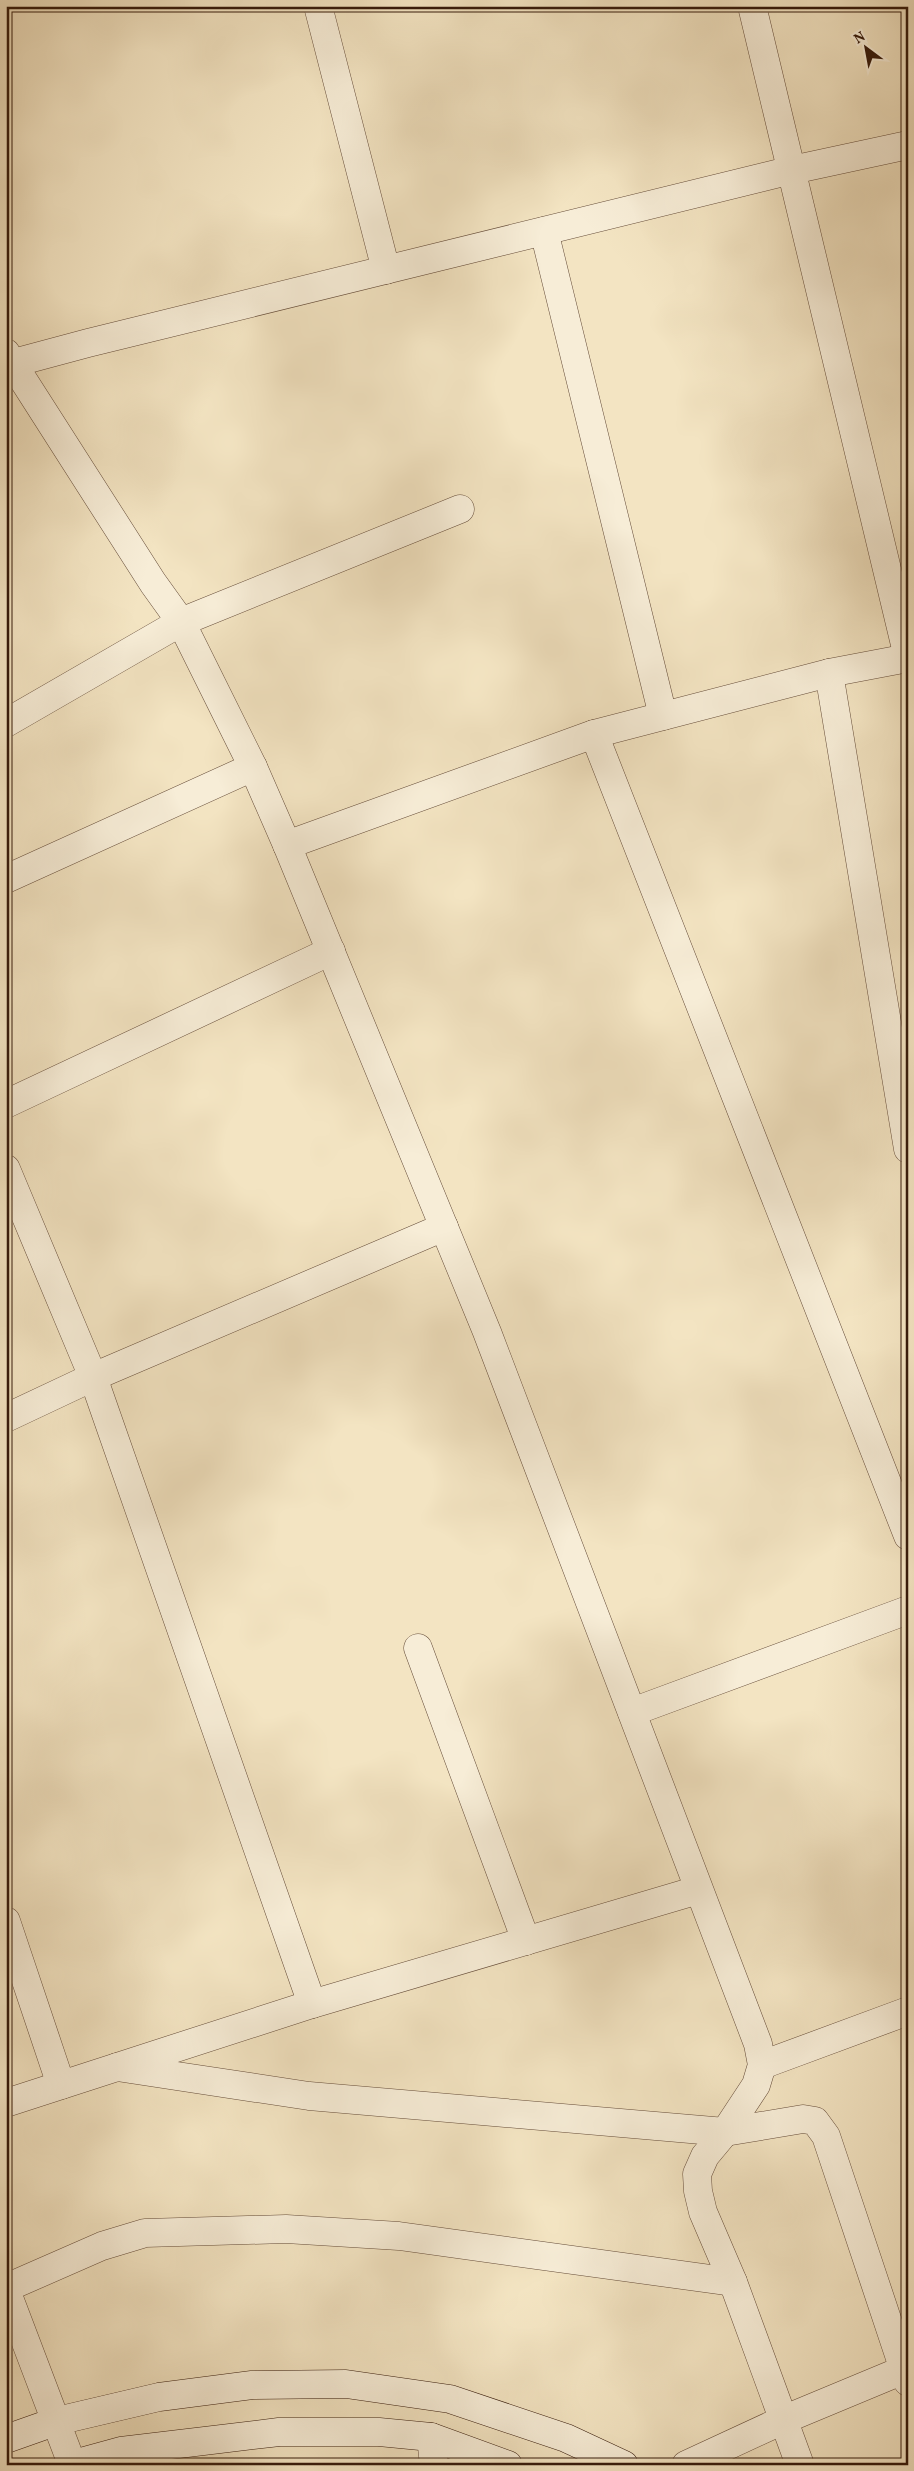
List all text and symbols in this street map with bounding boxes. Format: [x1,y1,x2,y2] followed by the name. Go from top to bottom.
[842,22,892,72] north arrow
[851,27,869,49] text: N

